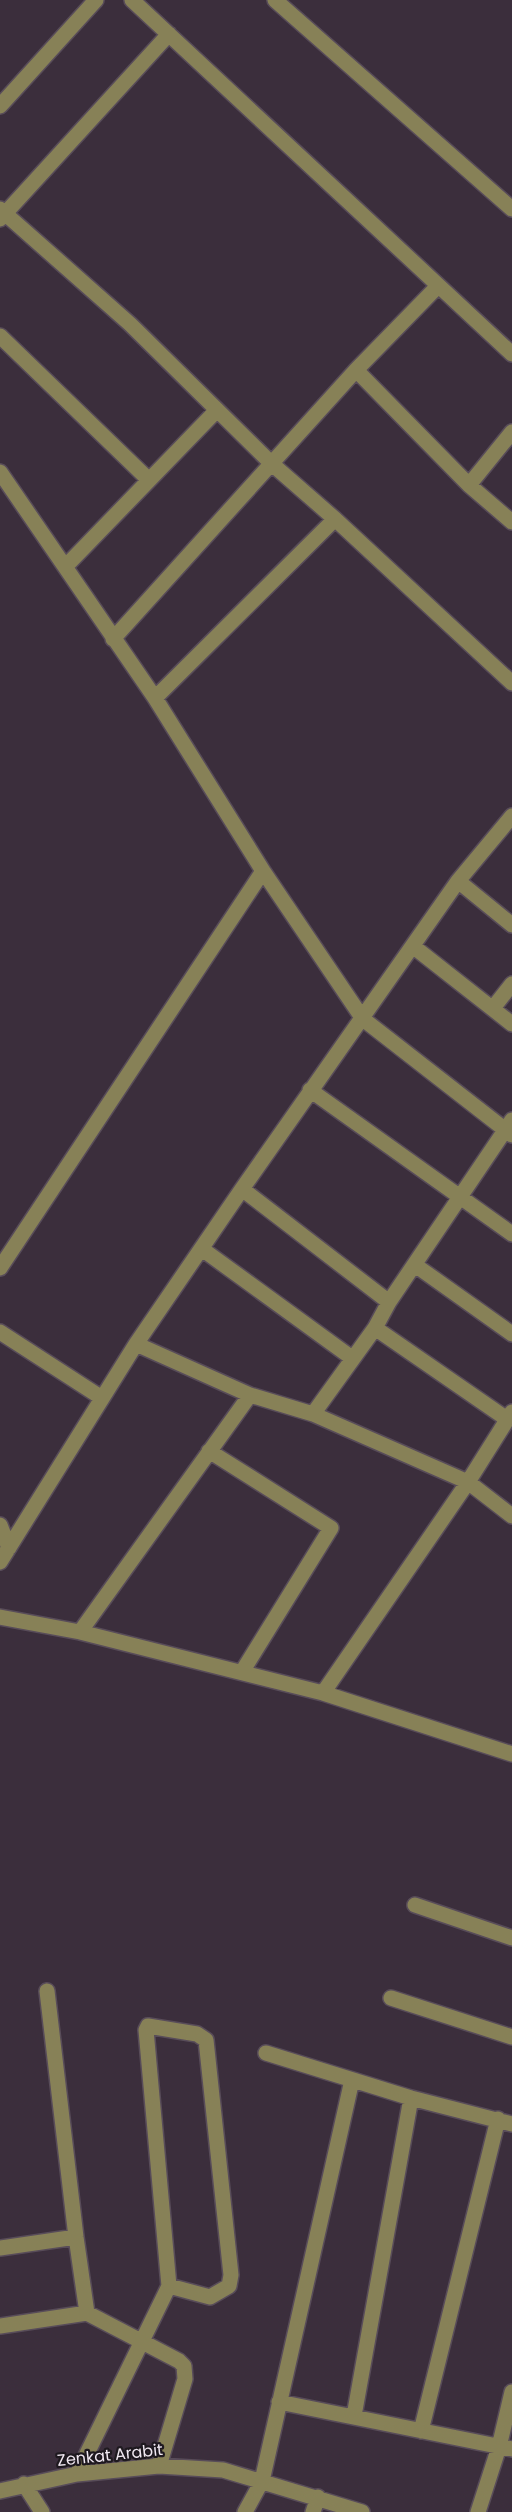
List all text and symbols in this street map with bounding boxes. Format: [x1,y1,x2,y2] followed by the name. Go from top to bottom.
[56,2438,164,2472] street label: Zenkat Arabit

